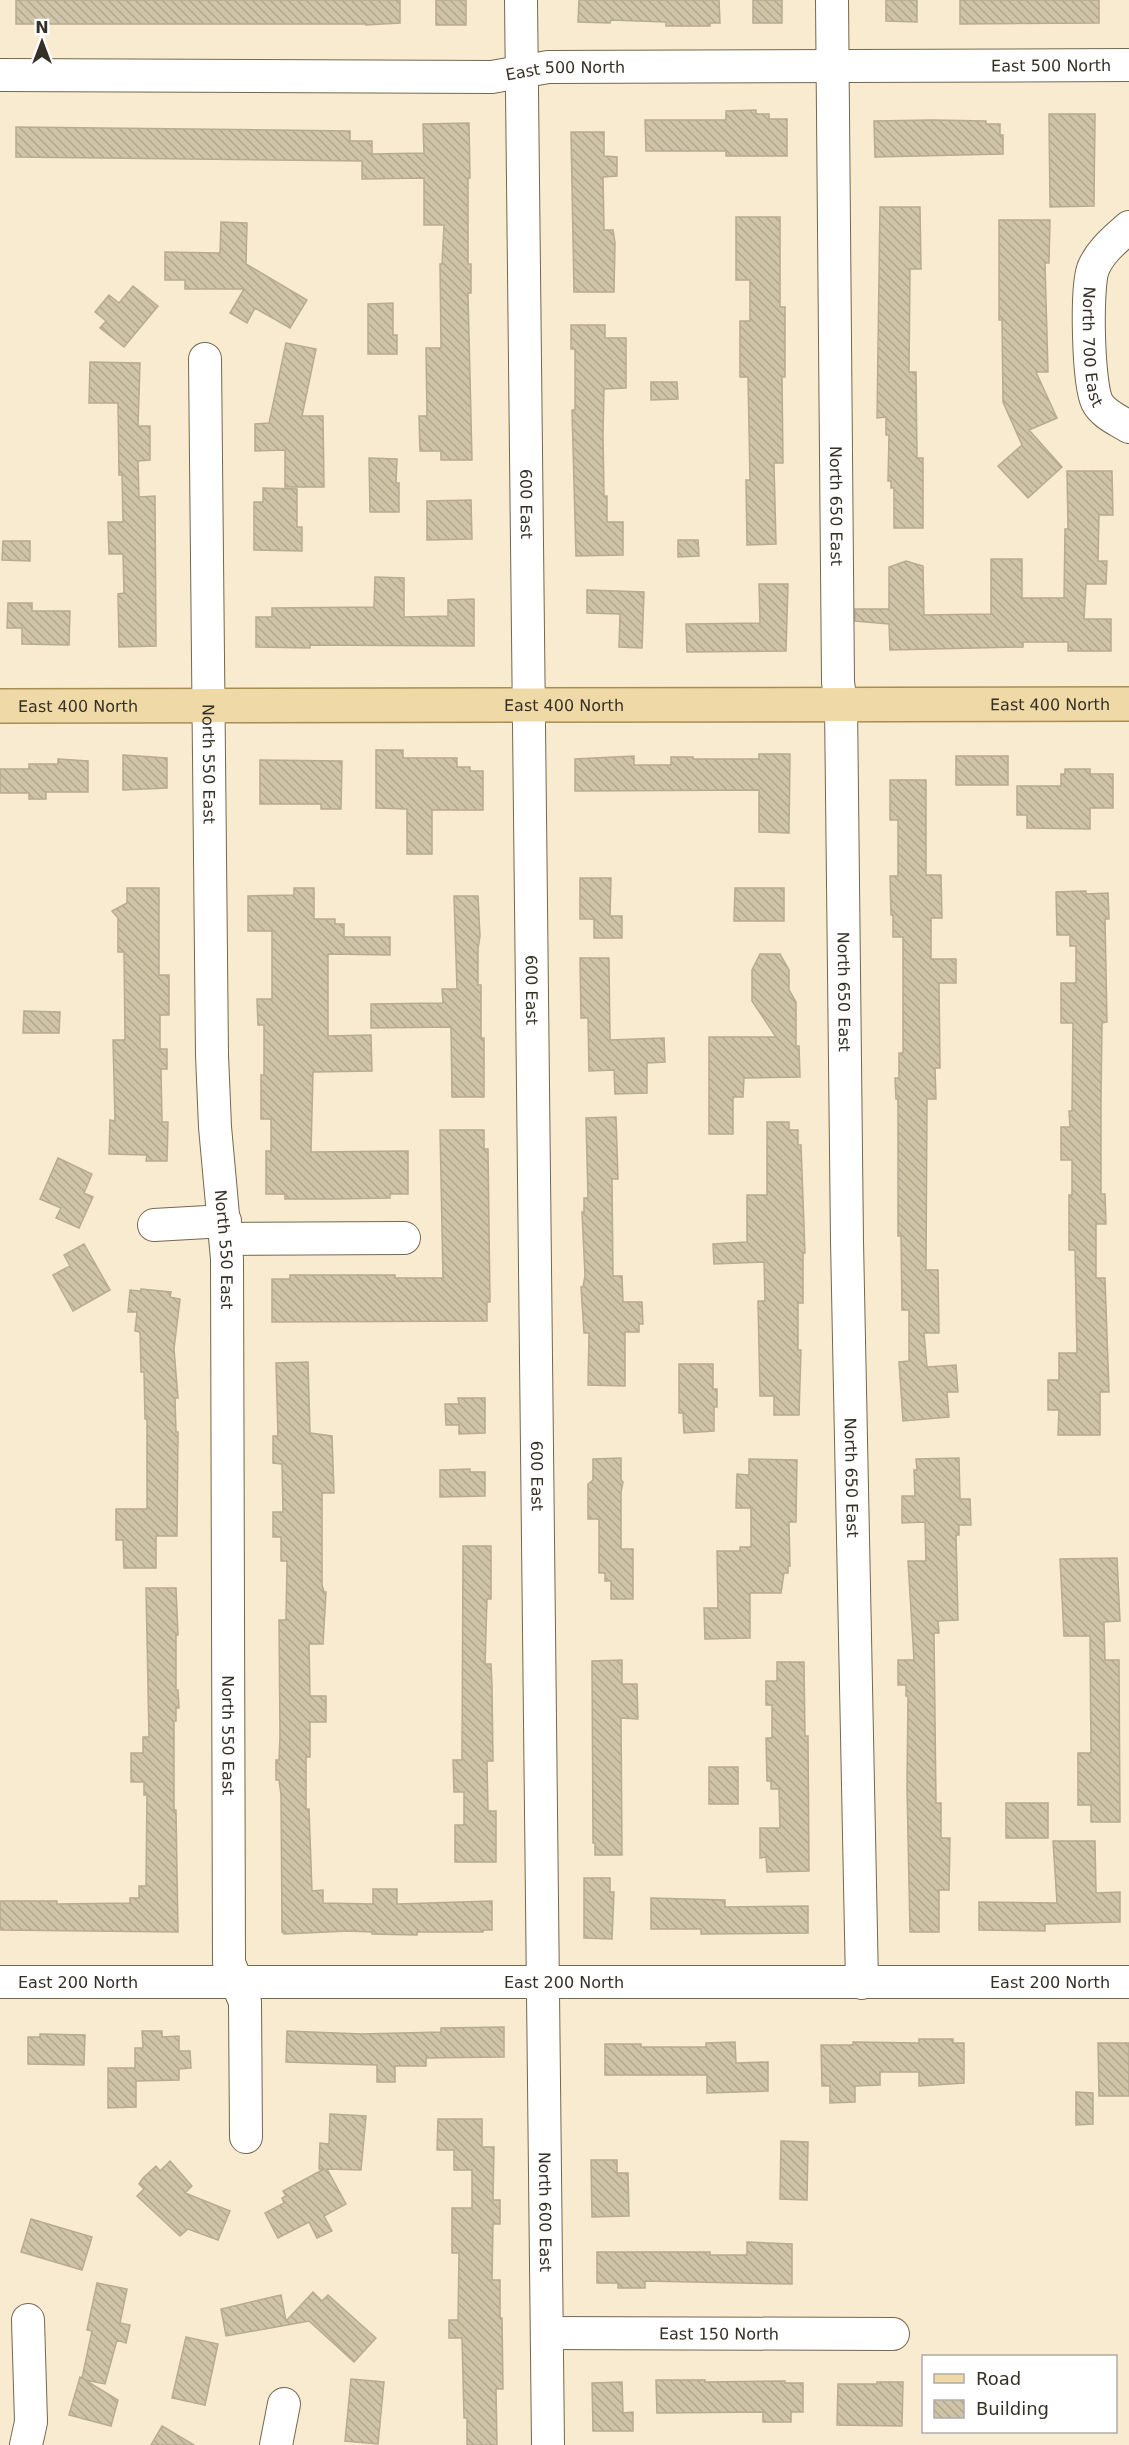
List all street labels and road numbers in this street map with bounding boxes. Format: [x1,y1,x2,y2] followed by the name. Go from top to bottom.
[991,56,1111,75] street label: East 500 North
[504,57,625,84] street label: East 500 North
[1079,286,1107,410] street label: North 700 East
[826,446,846,566] street label: North 650 East
[517,469,536,539] street label: 600 East
[504,695,624,715] street label: East 400 North
[990,695,1110,714] street label: East 400 North
[18,696,138,715] street label: East 400 North
[199,704,219,824] street label: North 550 East
[834,932,854,1052] street label: North 650 East
[522,955,542,1025] street label: 600 East
[211,1189,237,1309] street label: North 550 East
[841,1417,862,1538] street label: North 650 East
[527,1441,547,1511] street label: 600 East
[219,1675,238,1795] street label: North 550 East
[18,1973,138,1992] street label: East 200 North
[504,1973,624,1992] street label: East 200 North
[990,1973,1110,1992] street label: East 200 North
[535,2152,556,2272] street label: North 600 East
[659,2324,779,2343] street label: East 150 North

